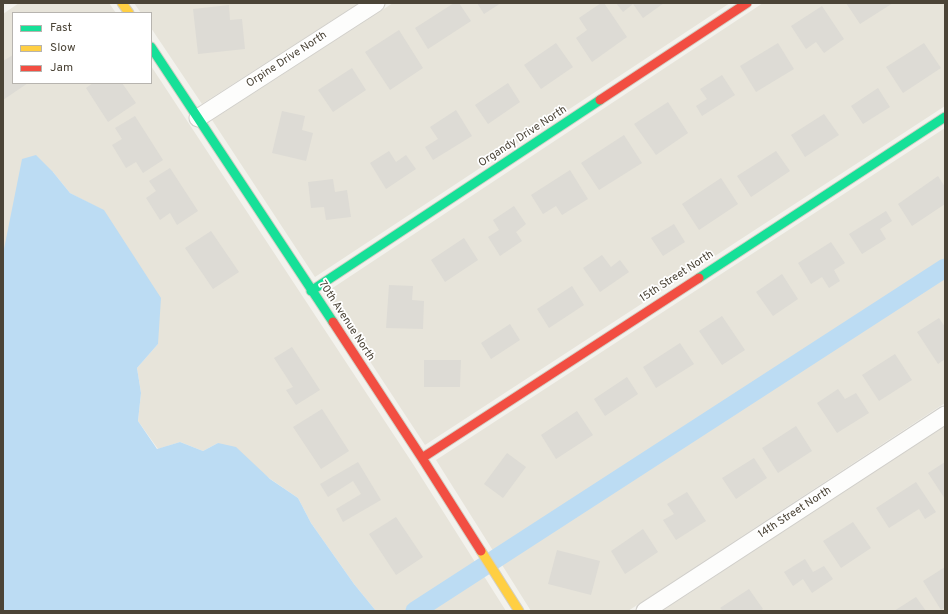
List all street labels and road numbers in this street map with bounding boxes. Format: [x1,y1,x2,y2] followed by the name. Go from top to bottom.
[244,29,330,91] street label: Orpine Drive North
[476,104,570,170] street label: Organdy Drive North
[638,248,716,306] street label: 15th Street North
[315,278,377,364] street label: 70th Avenue North
[756,484,834,542] street label: 14th Street North

